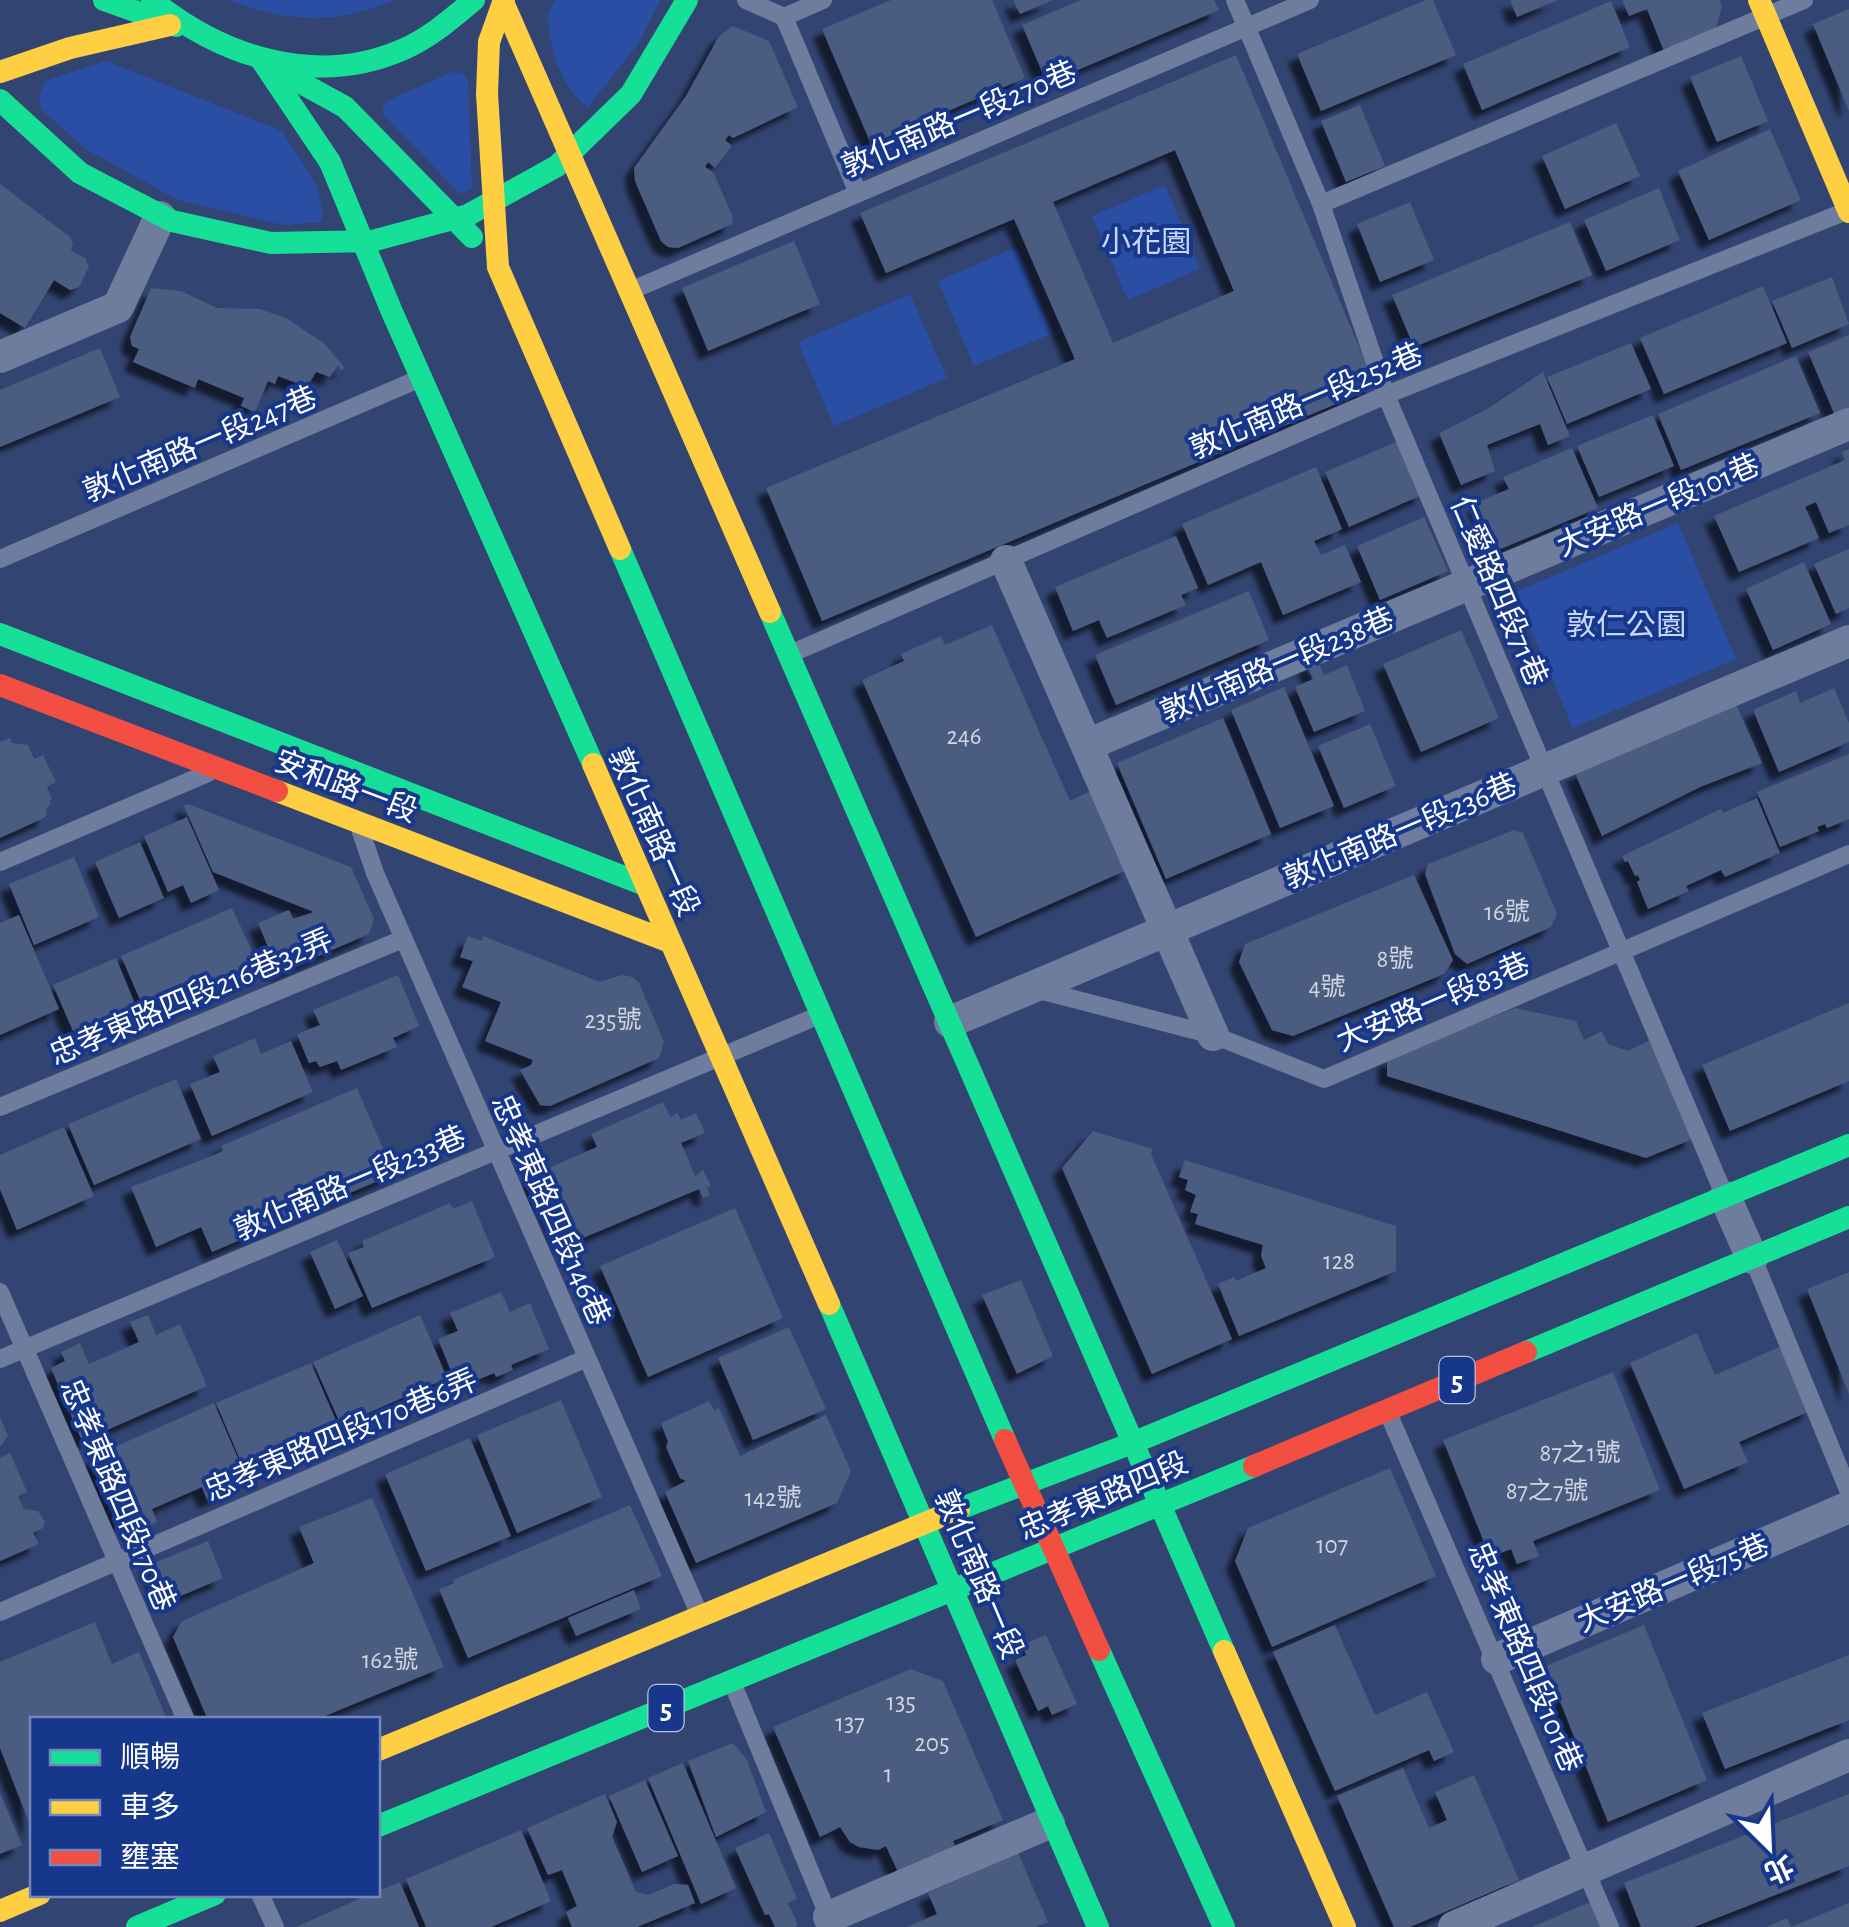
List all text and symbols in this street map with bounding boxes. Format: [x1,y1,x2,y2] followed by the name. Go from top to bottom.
[837,55,1081,183] street label: 敦化南路一段270巷
[1101,226,1191,258] park label: 小花園
[1185,337,1427,465] street label: 敦化南路一段252巷
[78,380,322,508] street label: 敦化南路一段247巷
[1552,448,1764,562] street label: 大安路一段101巷
[1445,491,1553,691] street label: 仁愛路四段71巷
[1156,601,1398,729] street label: 敦化南路一段238巷
[1566,609,1686,641] park label: 敦仁公園
[946,724,982,749] house number: 246
[603,743,705,921] street label: 敦化南路一段
[270,744,422,828] street label: 安和路一段
[1279,767,1521,895] street label: 敦化南路一段236巷
[1484,898,1530,925] house number: 16號
[45,923,337,1071] street label: 忠孝東路四段216巷32弄
[1377,945,1413,972] house number: 8號
[1332,947,1534,1057] street label: 大安路一段83巷
[1308,973,1346,1000] house number: 4號
[584,1006,642,1033] house number: 235號
[486,1090,616,1330] street label: 忠孝東路四段146巷
[229,1120,471,1246] street label: 敦化南路一段233巷
[1323,1249,1355,1274] house number: 128
[1440,1357,1474,1403] road number: 5
[200,1363,482,1507] street label: 忠孝東路四段170巷6弄
[55,1374,181,1616] street label: 忠孝東路四段170巷
[1540,1439,1620,1466] house number: 87之1號
[1014,1446,1192,1546] street label: 忠孝東路四段
[1506,1477,1588,1504] house number: 87之7號
[744,1484,802,1511] house number: 142號
[929,1485,1029,1663] street label: 敦化南路一段
[1572,1528,1774,1638] street label: 大安路一段75巷
[1316,1533,1348,1558] house number: 107
[1462,1537,1588,1777] street label: 忠孝東路四段101巷
[362,1646,418,1673] house number: 162號
[648,1685,684,1731] road number: 5
[886,1690,916,1715] house number: 135
[835,1711,865,1736] house number: 137
[30,1717,380,1897] legend
[914,1731,950,1756] house number: 205
[120,1741,180,1773] text: 順暢
[884,1762,892,1787] house number: 1
[120,1791,180,1823] text: 車多
[1719,1797,1819,1897] north arrow
[120,1841,180,1873] text: 壅塞
[1760,1850,1798,1888] text: 北

